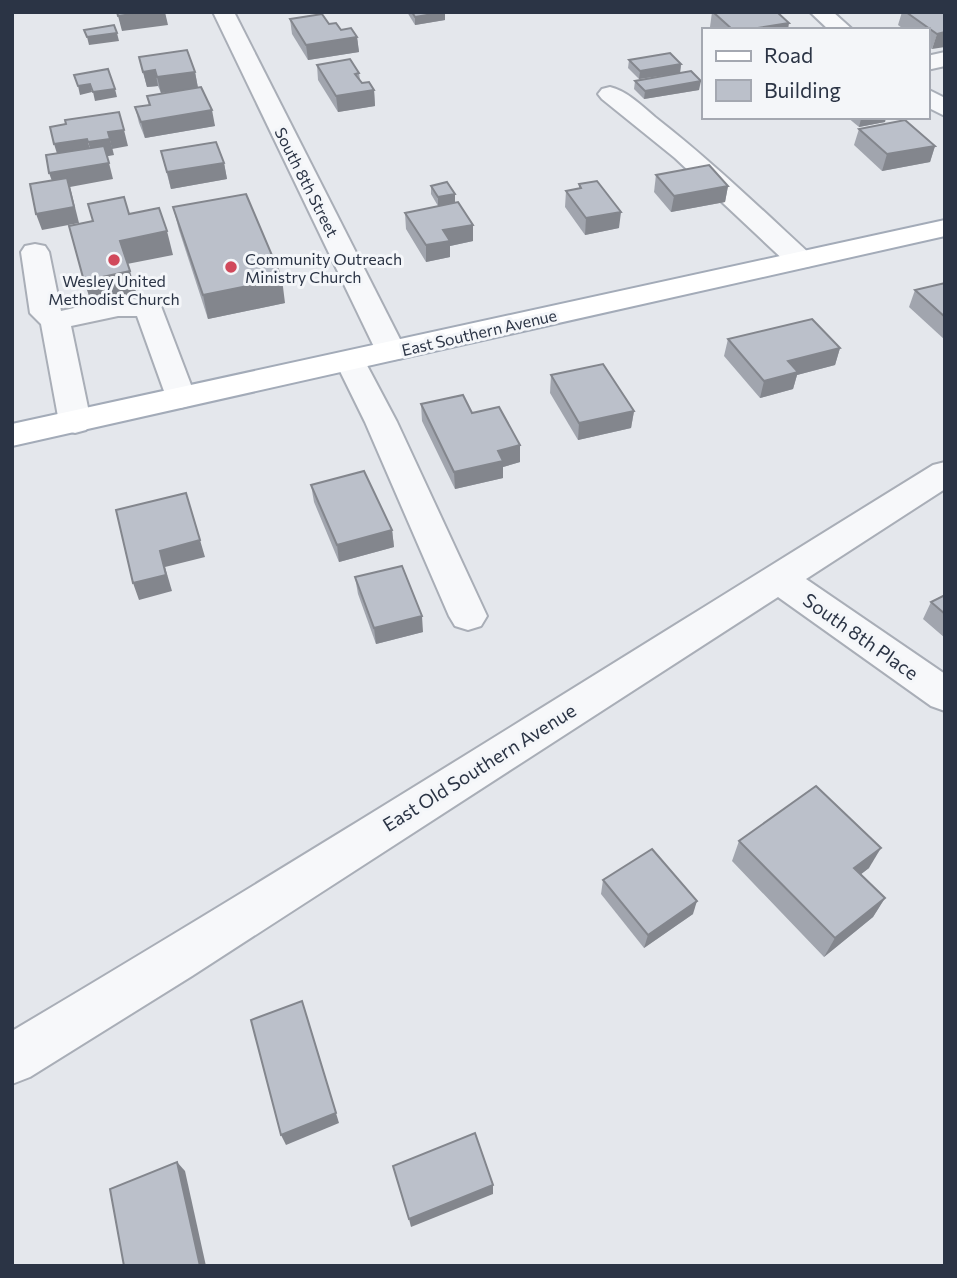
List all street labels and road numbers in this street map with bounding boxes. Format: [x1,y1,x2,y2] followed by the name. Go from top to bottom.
[271,124,343,240] street label: South 8th Street
[400,305,558,359] street label: East Southern Avenue
[799,588,923,684] street label: South 8th Place
[378,698,580,836] street label: East Old Southern Avenue

